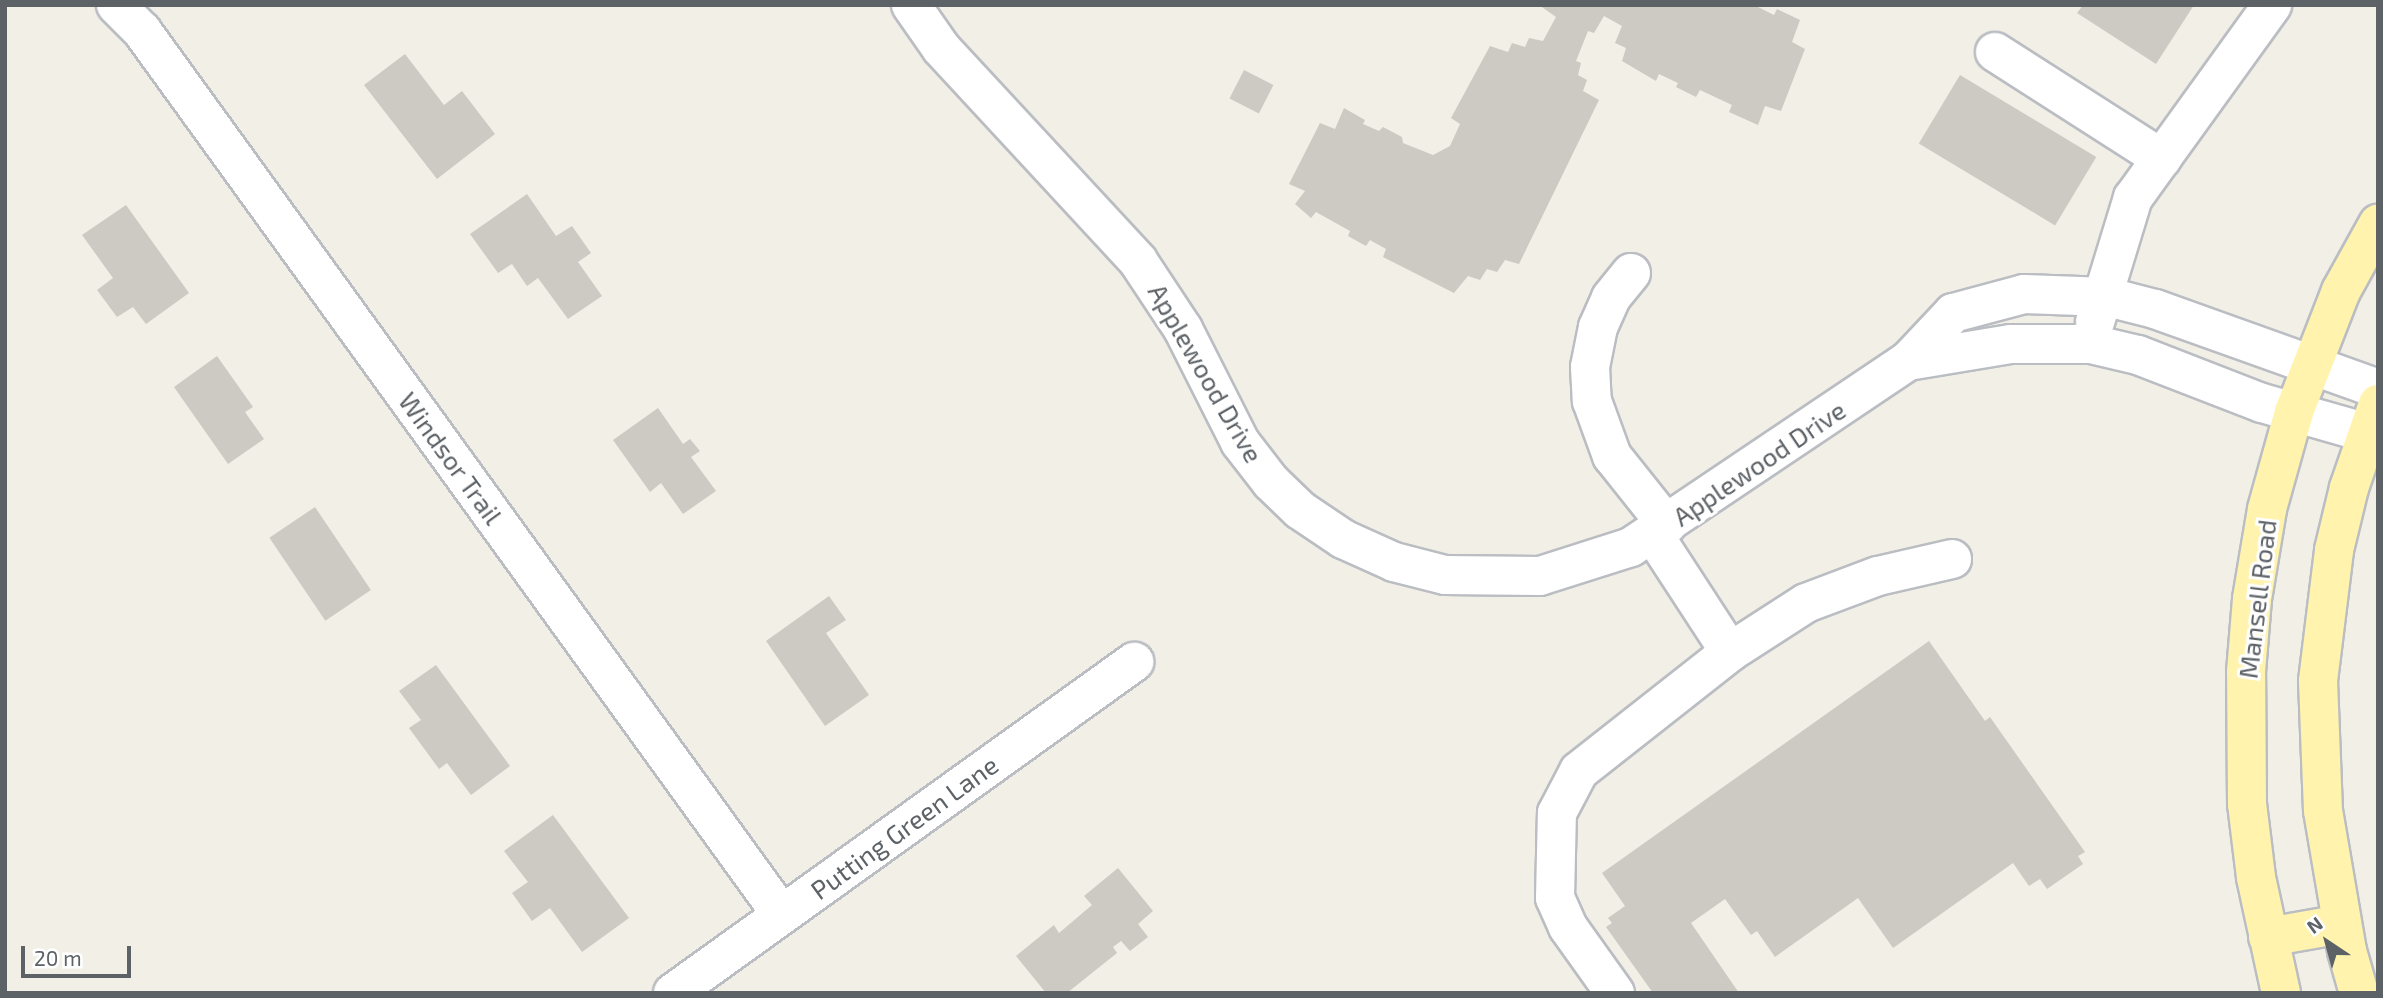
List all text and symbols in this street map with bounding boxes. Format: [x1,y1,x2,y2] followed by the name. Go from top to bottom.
[1142,278,1270,468] street label: Applewood Drive
[392,385,510,531] street label: Windsor Trail
[1667,394,1851,532] street label: Applewood Drive
[2232,517,2282,681] street label: Mansell Road
[804,749,1004,905] street label: Putting Green Lane
[2292,907,2362,977] north arrow
[2302,911,2327,938] text: N
[24,932,135,976] scale bar
[34,945,82,970] text: 20 m

